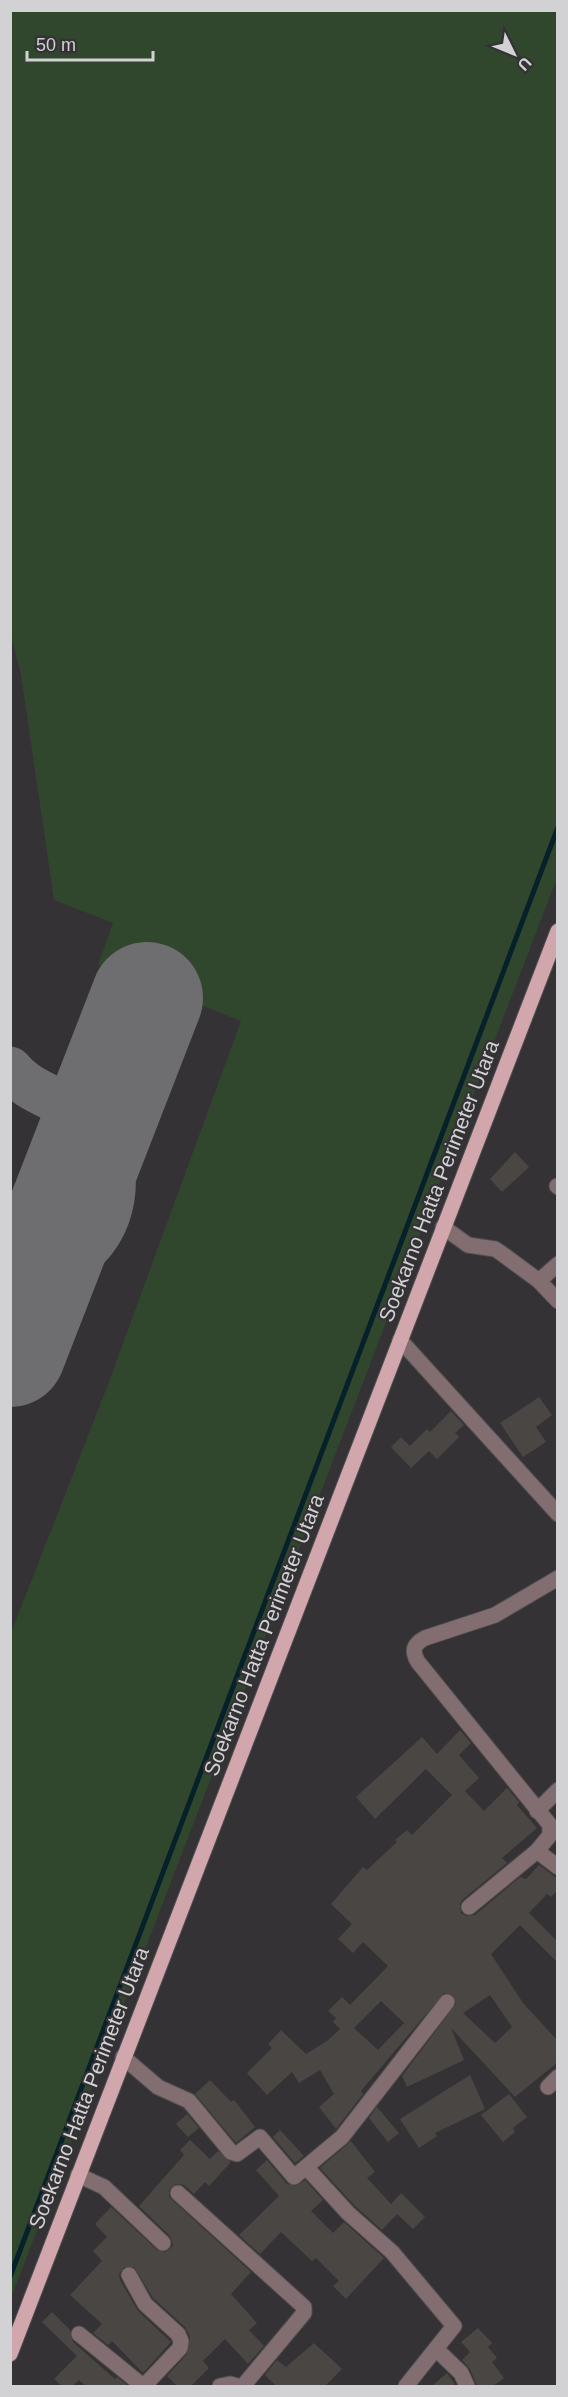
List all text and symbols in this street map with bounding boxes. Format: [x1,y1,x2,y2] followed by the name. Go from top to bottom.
[27,24,153,62] scale bar
[484,24,544,84] north arrow
[36,35,76,55] text: 50 m
[514,54,535,74] text: U
[374,1036,503,1325] street label: Soekarno Hatta Perimeter Utara
[199,1490,328,1779] street label: Soekarno Hatta Perimeter Utara
[24,1943,153,2232] street label: Soekarno Hatta Perimeter Utara

